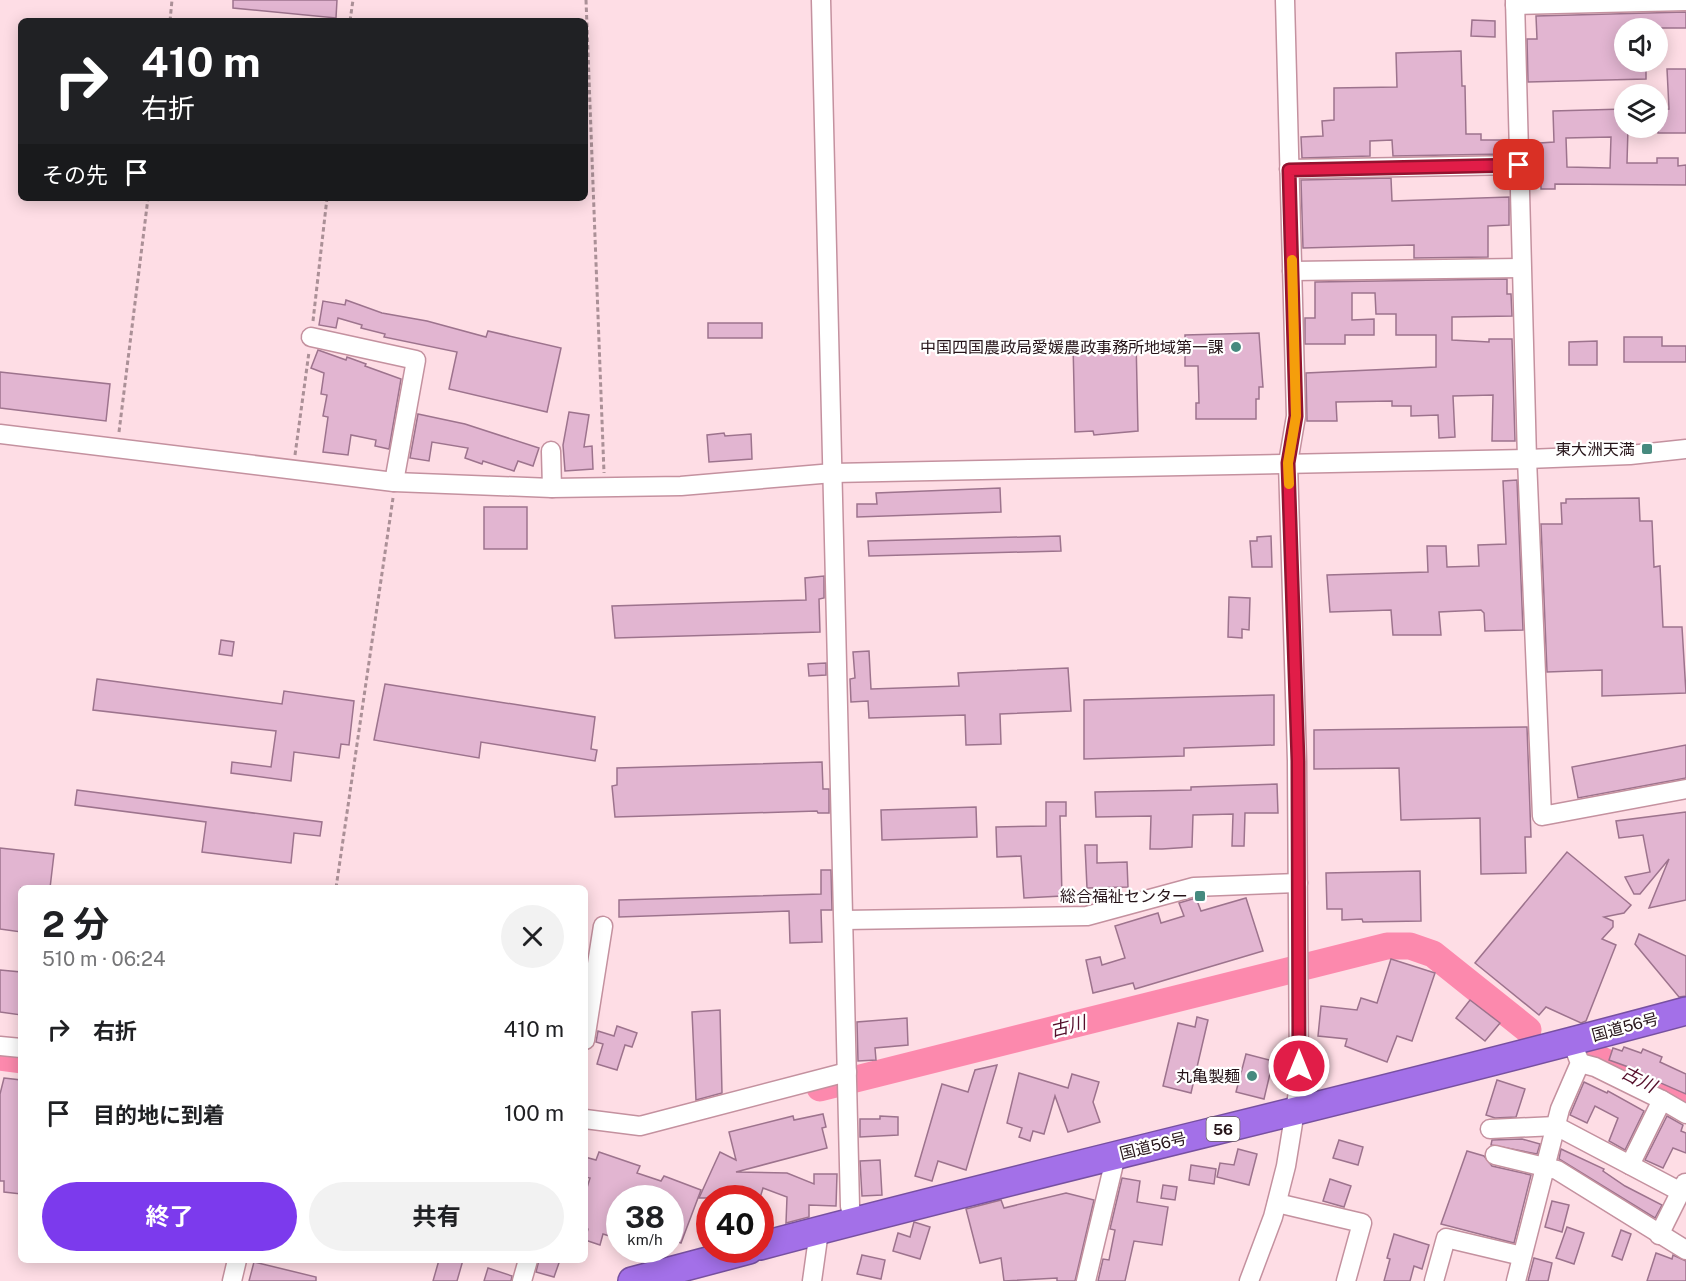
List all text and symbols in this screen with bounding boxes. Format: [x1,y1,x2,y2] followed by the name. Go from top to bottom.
[1614,18,1668,138] map controls
[1614,18,1668,72] button: sound
[141,37,261,86] text: 410 m
[42,42,120,120] icon: right
[1614,84,1668,138] button: layers
[141,92,195,124] text: 右折
[1493,139,1544,190] pin
[1502,148,1535,181] icon: arrive
[120,156,153,189] icon: arrive
[42,162,108,188] text: その先
[920,338,1224,357] place label: 中国四国農政局愛媛農政事務所地域第一課
[1229,340,1243,354] marker: 中国四国農政局愛媛農政事務所地域第一課
[1555,440,1635,459] place label: 東大洲天満
[1640,442,1654,456] marker: 東大洲天満
[1060,887,1188,906] place label: 総合福祉センター
[1193,889,1207,903] marker: 総合福祉センター
[42,903,109,945] text: 2 分
[501,905,564,968] button: close
[42,947,166,971] text: 510 m · 06:24
[1590,1009,1660,1045] street label: 国道56号
[1048,1011,1090,1041] water label: 古川
[42,1013,75,1046] icon: right
[503,1016,564,1042] text: 410 m
[93,1018,137,1044] text: 右折
[1267,1034,1331,1098] position arrow
[1618,1061,1662,1097] water label: 古川
[1176,1067,1240,1086] place label: 丸亀製麺
[1245,1069,1259,1083] marker: 丸亀製麺
[42,1097,75,1130] icon: arrive
[504,1100,564,1126] text: 100 m
[93,1102,225,1128] text: 目的地に到着
[1206,1117,1240,1141] road number: 56
[1118,1129,1188,1163] street label: 国道56号
[42,1182,297,1251] button: 終了
[309,1182,564,1251] button: 共有
[696,1185,774,1263] speed limit sign: 40
[625,1199,665,1235] text: 38
[627,1231,663,1248] text: km/h

